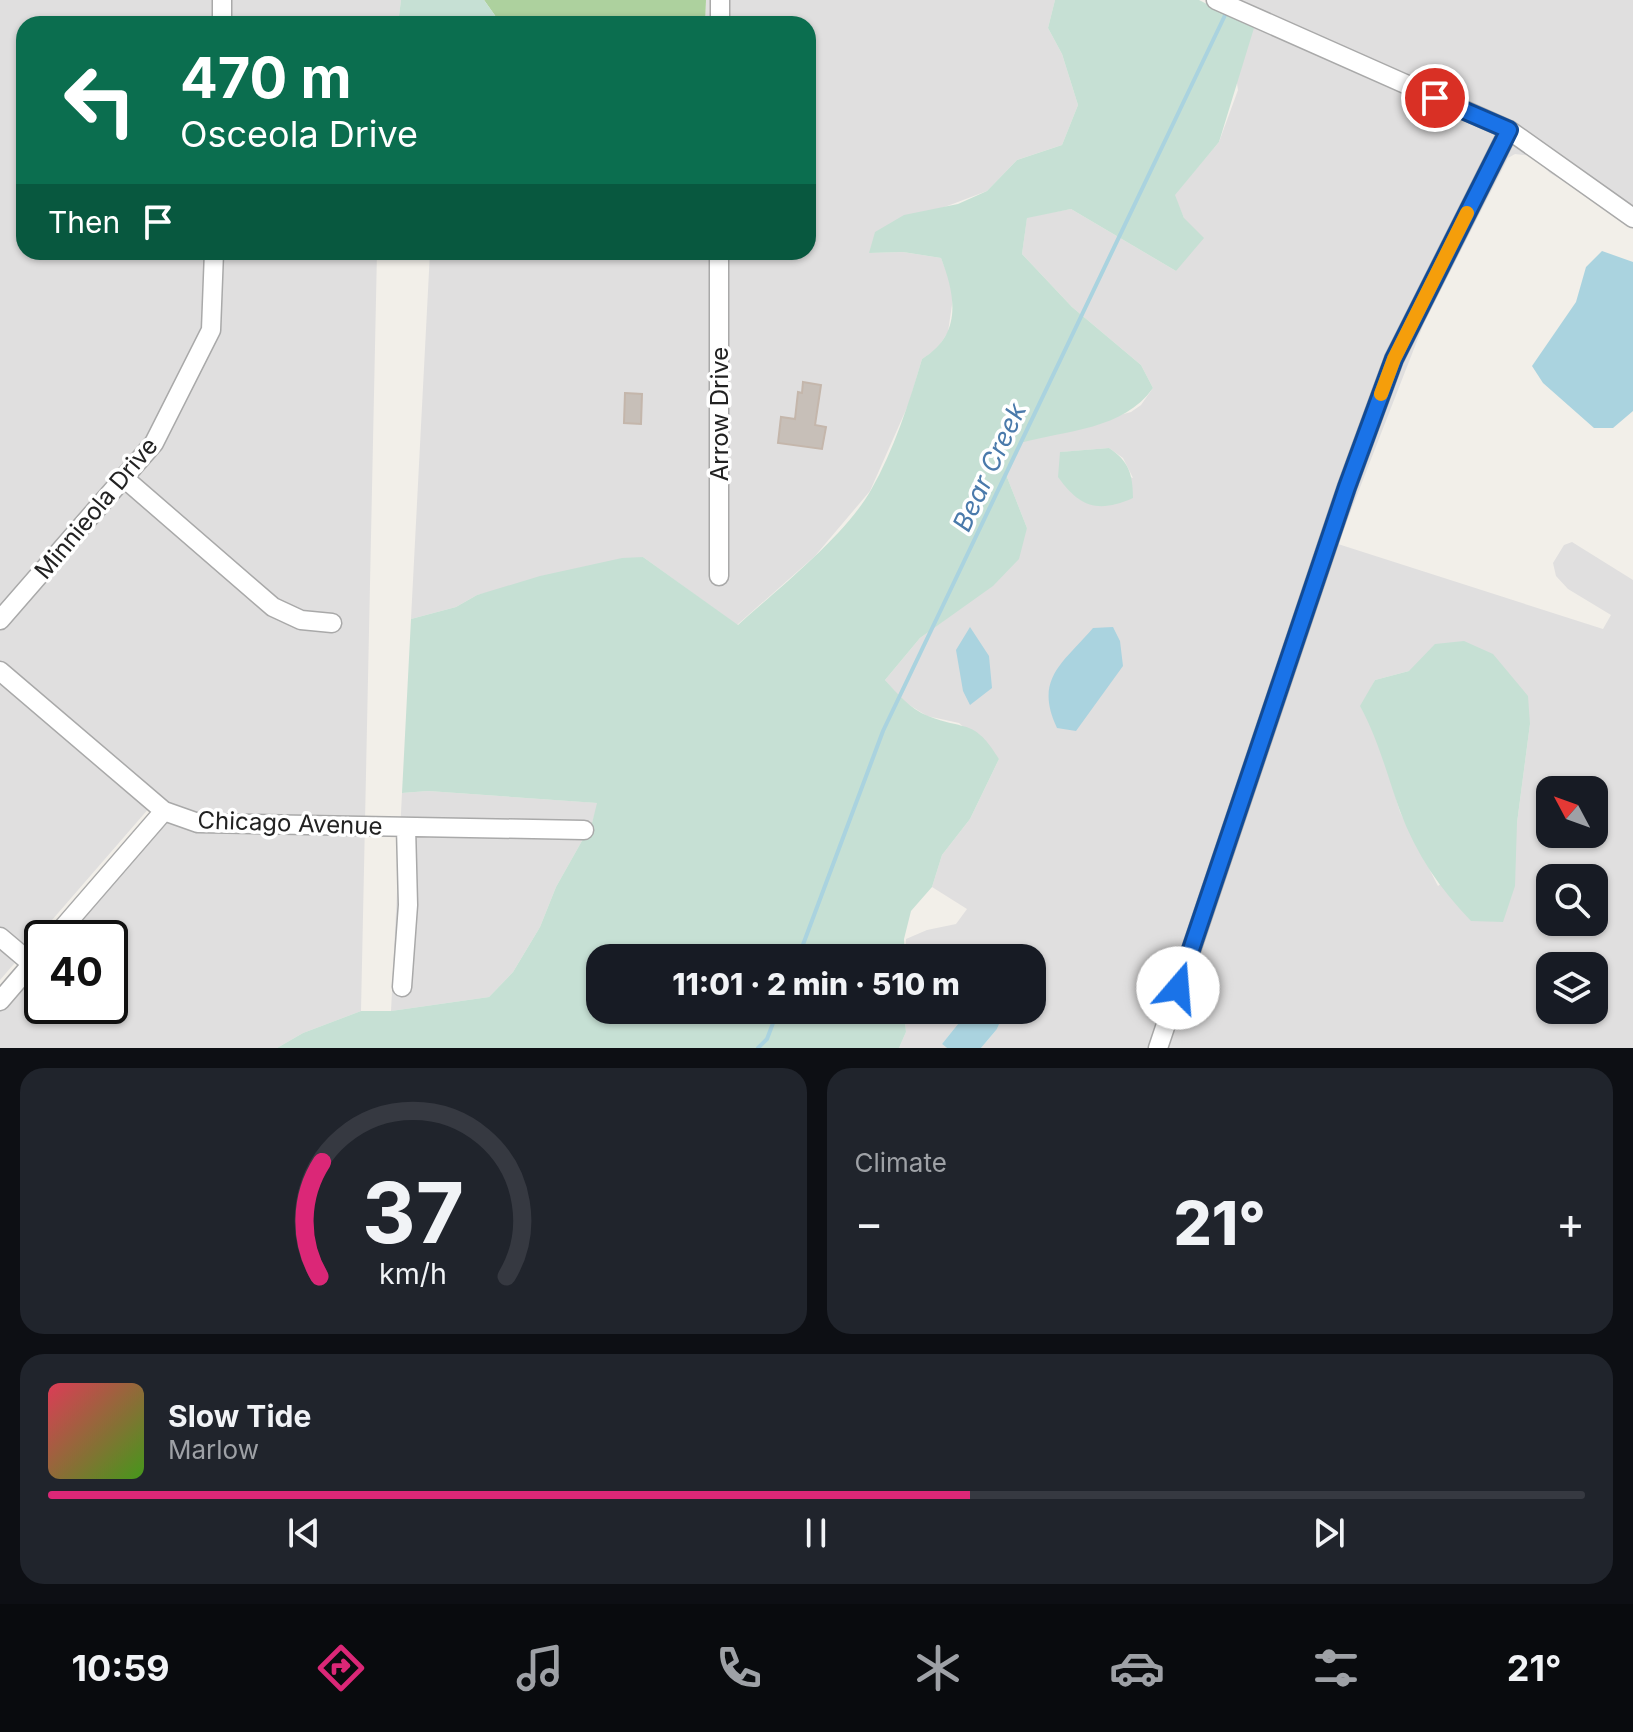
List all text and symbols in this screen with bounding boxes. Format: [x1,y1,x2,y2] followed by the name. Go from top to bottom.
[180,44,352,112] text: 470 m
[48,48,152,152] icon: left
[1401,64,1469,132] pin
[1413,76,1457,120] icon: arrive
[180,112,418,156] text: Osceola Drive
[136,200,180,244] icon: arrive
[48,204,120,240] text: Then
[705,347,734,481] street label: Arrow Drive
[946,397,1032,536] water label: Bear Creek
[28,431,164,585] street label: Minnieola Drive
[1536,776,1608,848] north arrow
[1536,776,1608,1024] map controls
[197,805,383,841] street label: Chicago Avenue
[1536,864,1608,936] button: search
[24,920,128,1024] speed limit sign: 40
[1136,946,1220,1030] position arrow
[1536,952,1608,1024] button: layers
[672,966,960,1002] text: 11:01 · 2 min · 510 m
[855,1147,947,1178] text: Climate
[362,1162,464,1263] text: 37
[1174,1187,1266,1259] text: 21°
[855,1196,884,1250] text: −
[1556,1196,1585,1250] text: +
[379,1256,447,1291] text: km/h
[168,1398,311,1434] text: Slow Tide
[168,1434,259,1465] text: Marlow
[282,1511,326,1555] icon: previous
[794,1511,838,1555] icon: pause
[1307,1511,1351,1555] icon: next
[313,1640,369,1696] icon: directions
[512,1640,568,1696] icon: music
[711,1640,767,1696] icon: phone
[910,1640,966,1696] icon: climate
[1109,1640,1165,1696] icon: car
[1308,1640,1364,1696] icon: filters
[72,1646,170,1690] text: 10:59
[1507,1646,1561,1690] text: 21°

